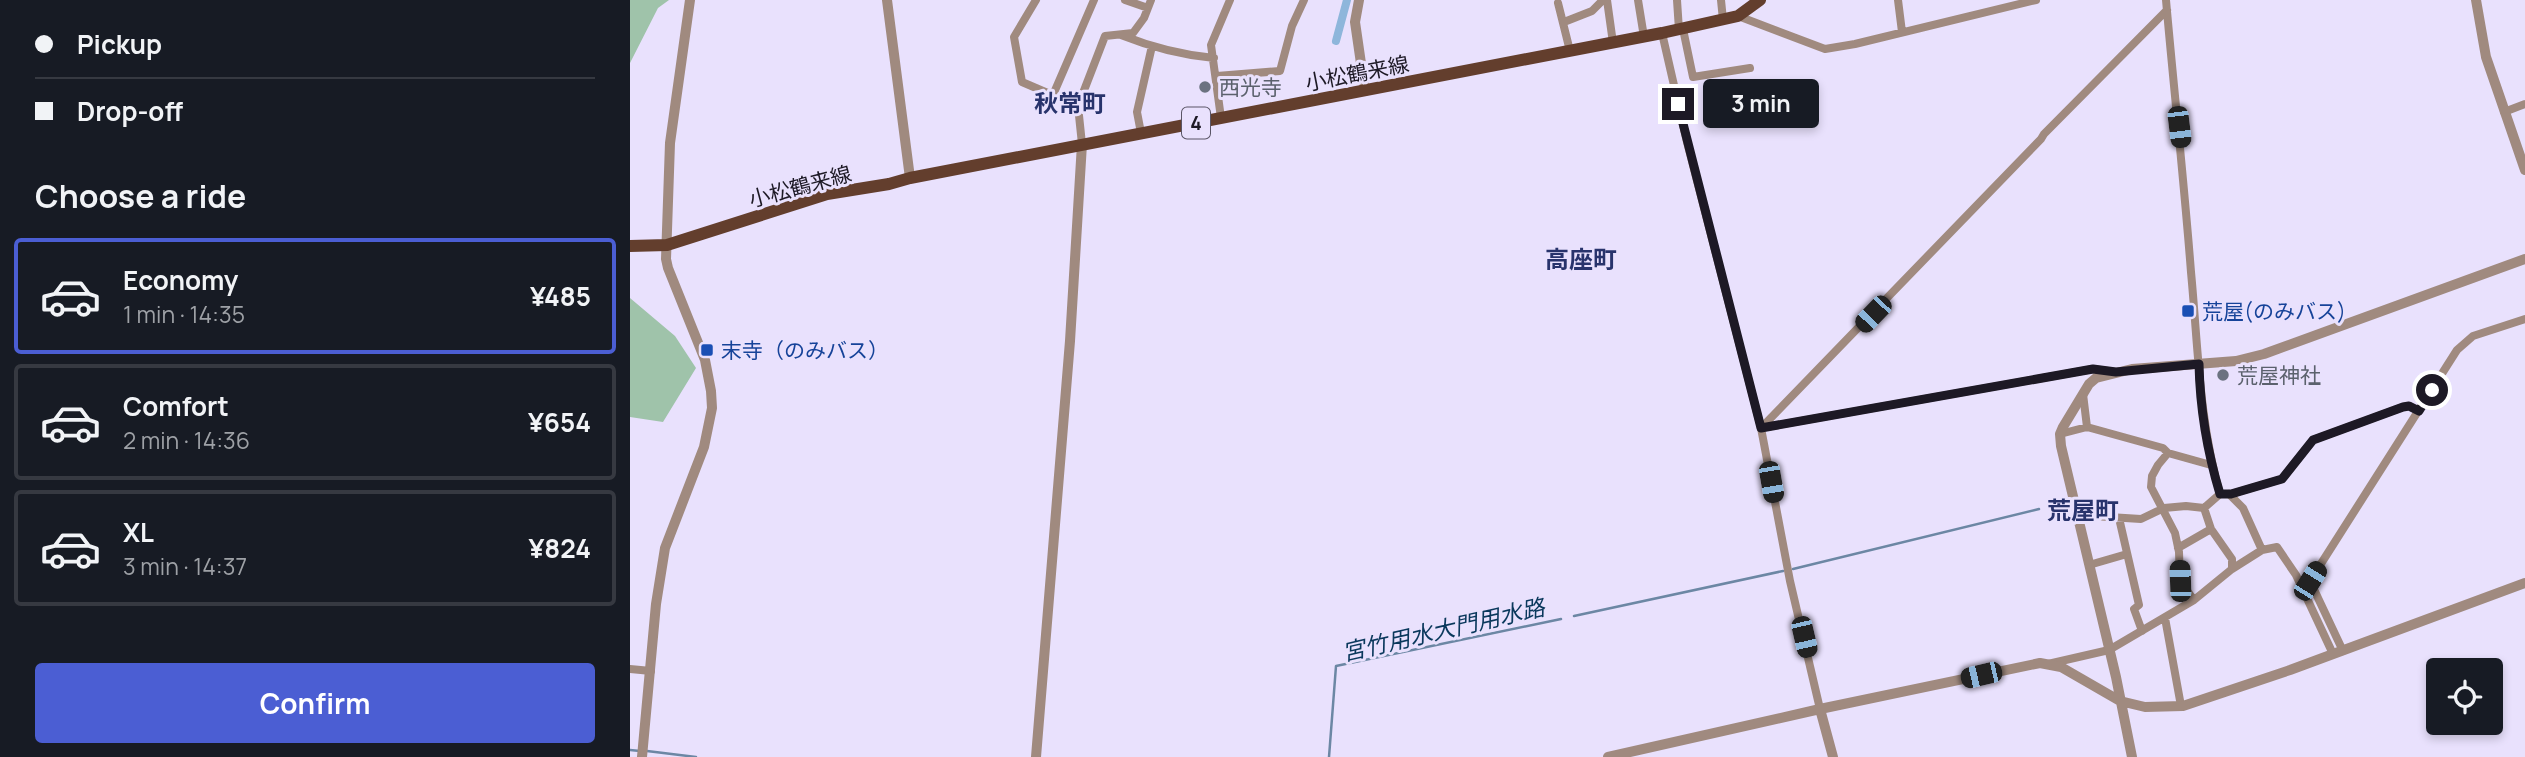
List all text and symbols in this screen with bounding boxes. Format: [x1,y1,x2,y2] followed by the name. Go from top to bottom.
[77,26,162,62] text: Pickup
[1303,49,1411,97] street label: 小松鶴来線
[1219,73,1282,101] place label: 西光寺
[1197,79,1213,95] marker: 西光寺
[1702,80,1818,128] callout: 3 min
[1034,86,1106,119] district label: 秋常町
[1731,87,1791,119] text: 3 min
[1662,88,1694,120] route end
[77,93,183,129] text: Drop-off
[2167,105,2192,149] car
[1182,108,1210,139] road number: 4
[746,159,854,213] street label: 小松鶴来線
[35,174,246,218] text: Choose a ride
[1545,242,1617,275] district label: 高座町
[123,262,238,298] text: Economy
[39,265,102,328] icon: car
[530,278,591,314] text: ¥485
[1851,292,1896,336] car
[2202,297,2346,325] place label: 荒屋(のみバス)
[123,298,245,330] text: 1 min · 14:35
[2180,303,2196,319] marker: 荒屋(のみバス)
[721,336,889,364] place label: 末寺（のみバス）
[699,342,715,358] marker: 末寺（のみバス）
[2237,361,2321,389] place label: 荒屋神社
[2215,367,2231,383] marker: 荒屋神社
[2416,374,2448,406] route start
[123,388,229,424] text: Comfort
[39,391,102,454] icon: car
[528,404,591,440] text: ¥654
[123,424,250,456] text: 2 min · 14:36
[1758,459,1785,505] car
[2047,493,2119,526] district label: 荒屋町
[123,514,154,550] text: XL
[39,517,102,580] icon: car
[528,530,591,566] text: ¥824
[123,550,247,582] text: 3 min · 14:37
[2290,558,2331,604] car
[2169,560,2192,602] car
[1339,590,1549,668] water label: 宮竹用水大門用水路
[1790,614,1819,660] car
[2426,658,2503,735] map controls
[2426,658,2503,735] button: locate
[1959,660,2004,690] car
[35,663,595,743] button: Confirm

